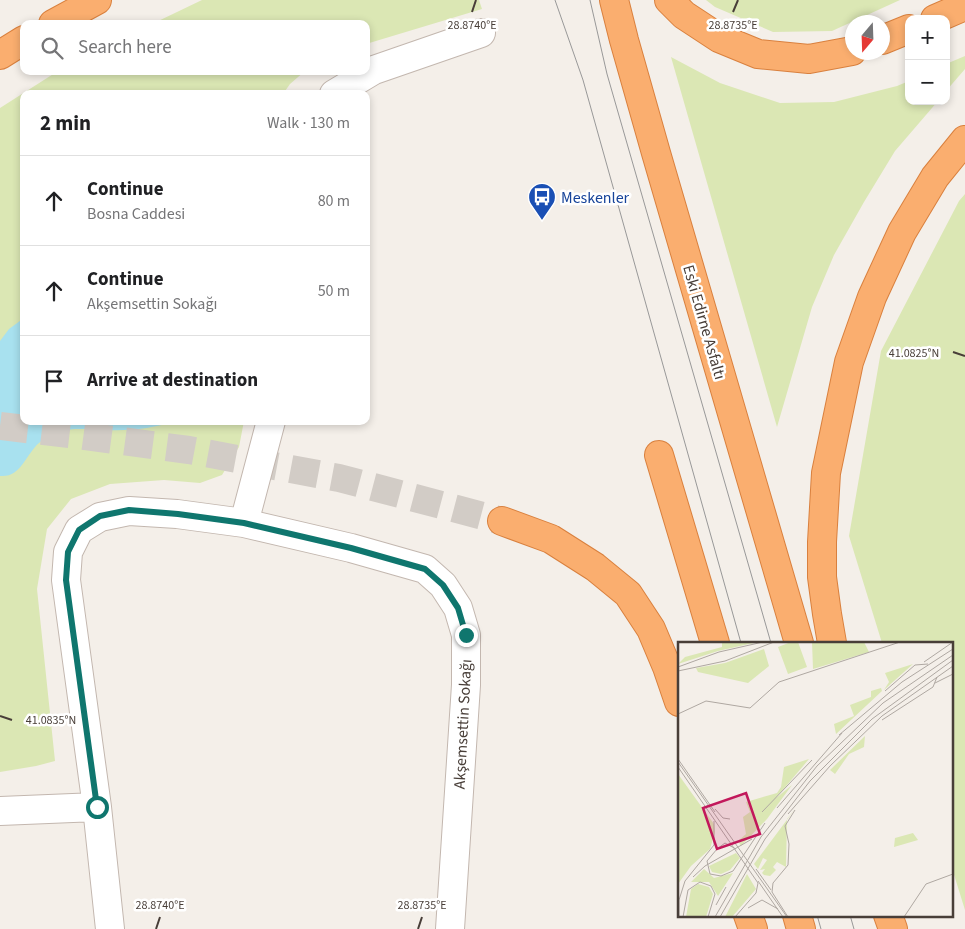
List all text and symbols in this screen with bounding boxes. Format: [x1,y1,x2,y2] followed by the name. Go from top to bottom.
[845,15,890,60] north arrow
[905,15,950,105] map controls
[905,15,950,60] button: +
[447,17,497,34] text: 28.8740°E
[708,17,758,34] text: 28.8735°E
[20,20,370,75] search box
[38,34,66,62] icon: search
[78,34,172,61] text: Search here
[905,60,950,105] button: −
[40,108,91,138] text: 2 min
[267,112,350,134] text: Walk · 130 m
[87,176,164,203] text: Continue
[527,182,557,221] bus stop icon: Meskenler
[40,187,68,215] icon: ahead
[561,187,630,209] place label: Meskenler
[318,190,350,212] text: 80 m
[87,203,185,225] text: Bosna Caddesi
[677,262,731,382] street label: Eski Edirne Asfaltı
[87,266,164,293] text: Continue
[40,277,68,305] icon: ahead
[318,280,350,302] text: 50 m
[87,293,217,315] text: Akşemsettin Sokağı
[889,345,939,362] text: 41.0825°N
[40,367,68,395] icon: arrive
[87,367,258,394] text: Arrive at destination
[455,624,478,647] route end
[678,642,952,916] inset map
[449,658,477,790] street label: Akşemsettin Sokağı
[26,712,76,729] text: 41.0835°N
[86,796,109,819] route start
[135,897,185,914] text: 28.8740°E
[397,897,447,914] text: 28.8735°E

